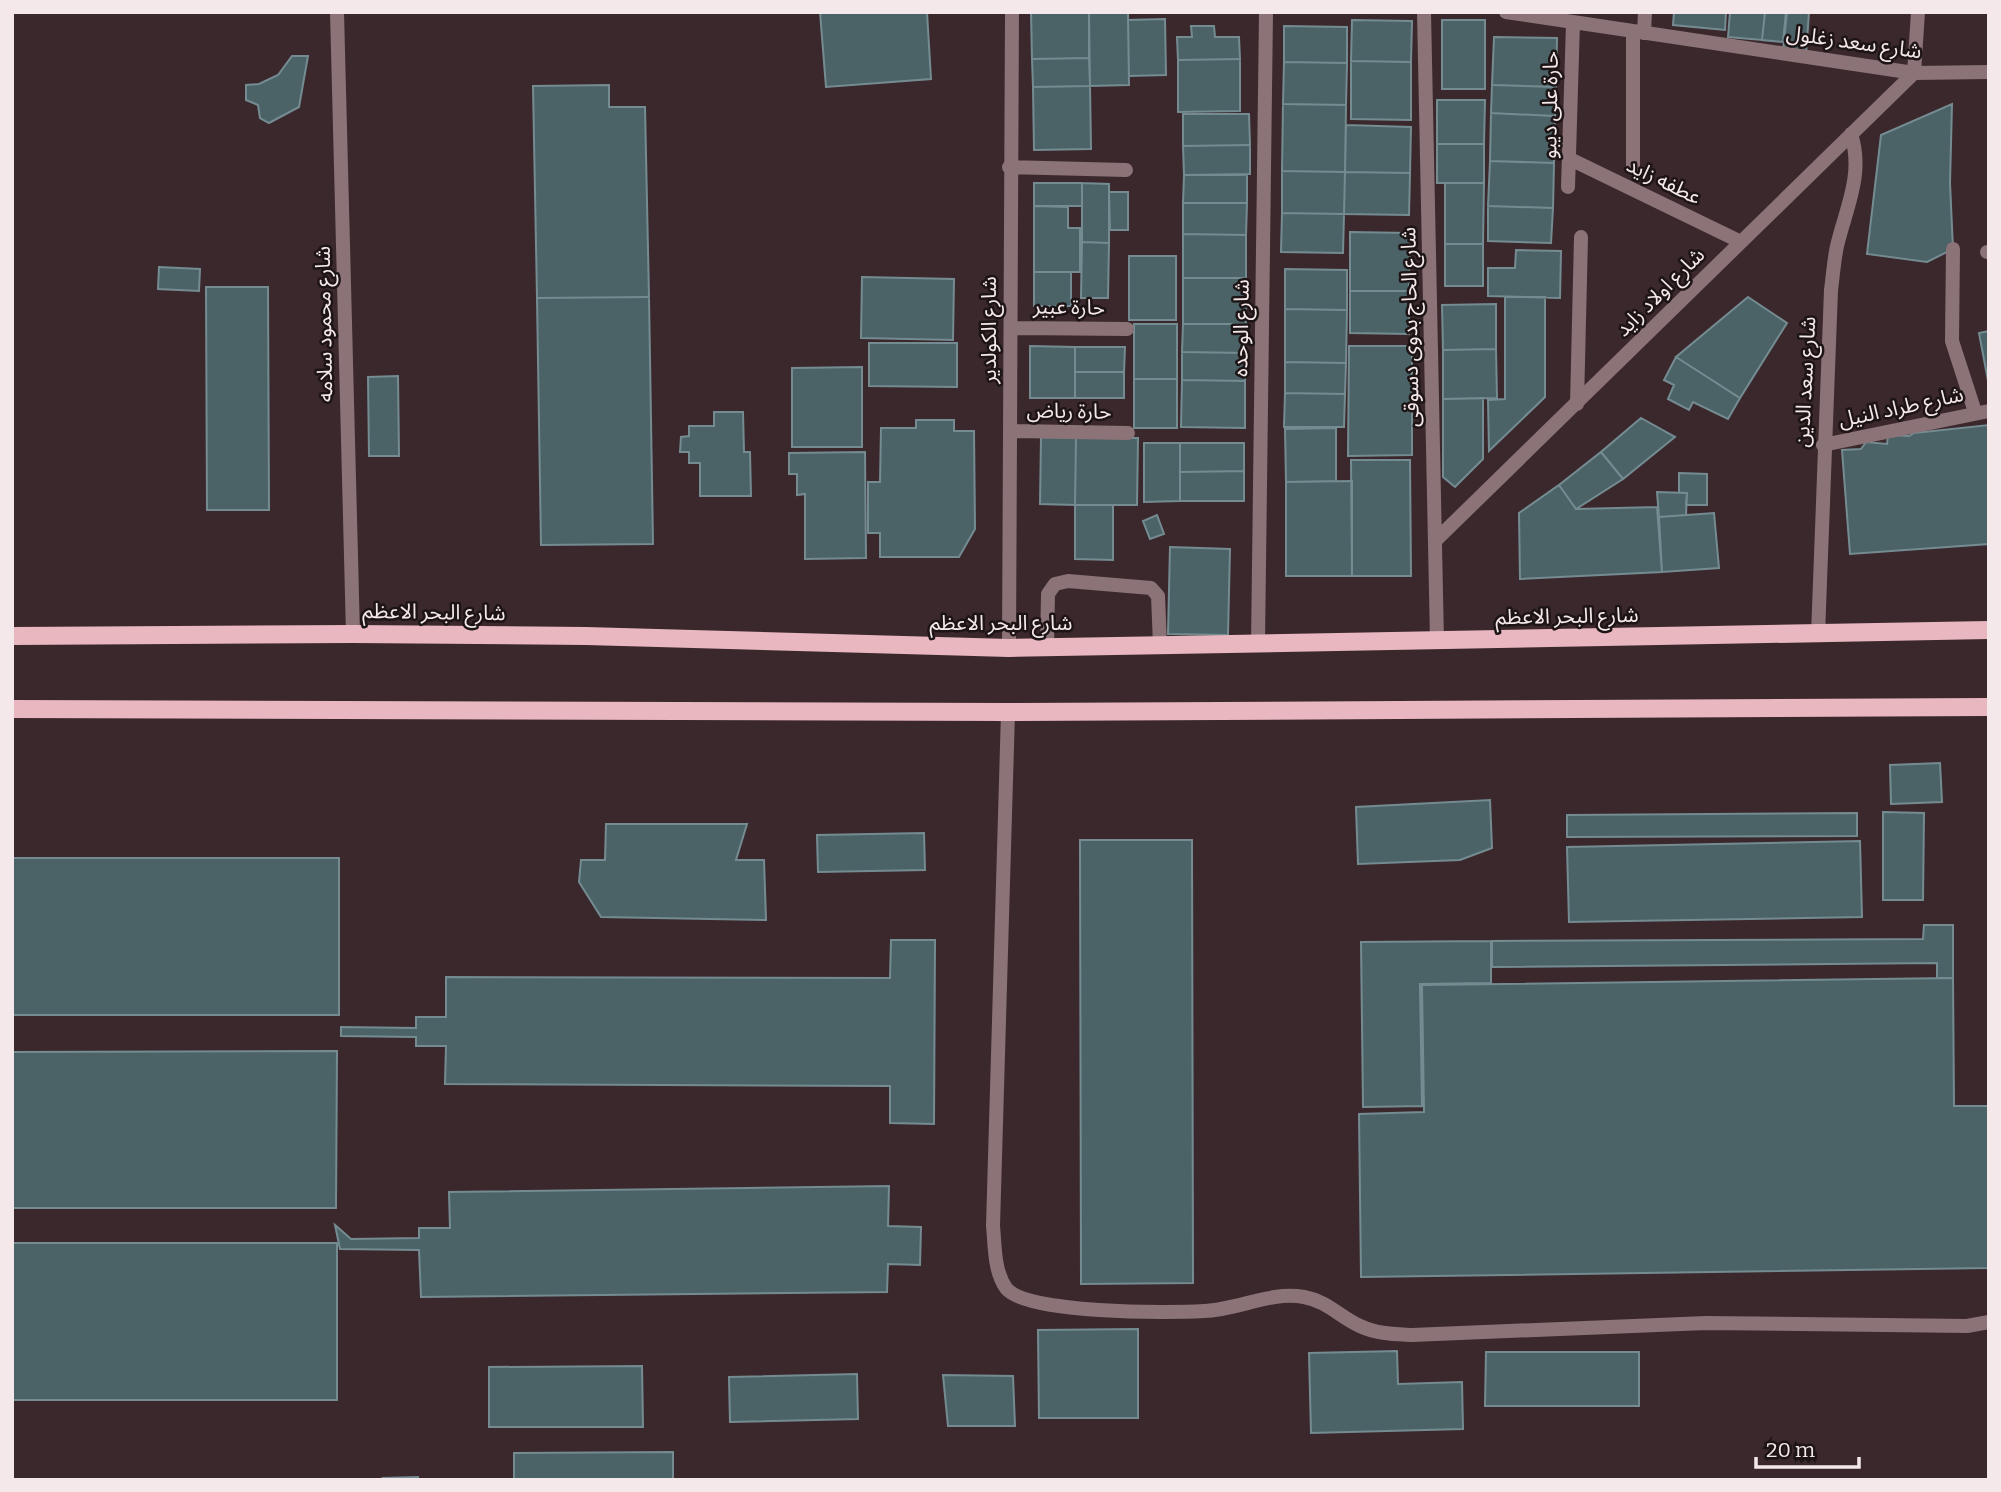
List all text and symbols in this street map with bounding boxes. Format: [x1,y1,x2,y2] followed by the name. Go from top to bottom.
[1784,20,1923,66] street label: شارع سعد زغلول
[1536,51,1564,159] street label: حارة على ديبو
[1622,152,1706,210] street label: عطفه زايد
[1395,227,1427,427] street label: شارع الحاج بدوى دسوقى
[1610,242,1711,343] street label: شارع اولاد زايد
[310,246,340,402] street label: شارع محمود سلامه
[976,276,1004,385] street label: شارع الكولدير
[1227,279,1257,377] street label: شارع الوحده
[1032,293,1105,321] street label: حارة عبير
[1789,316,1823,448] street label: شارع سعد الدين
[1836,381,1966,435] street label: شارع طراد النيل
[1026,397,1112,425] street label: حارة رياض
[362,598,506,628] street label: شارع البحر الاعظم
[1495,602,1639,632] street label: شارع البحر الاعظم
[929,610,1073,638] street label: شارع البحر الاعظم
[1756,1426,1859,1470] scale bar
[1766,1437,1815,1463] text: 20 m

